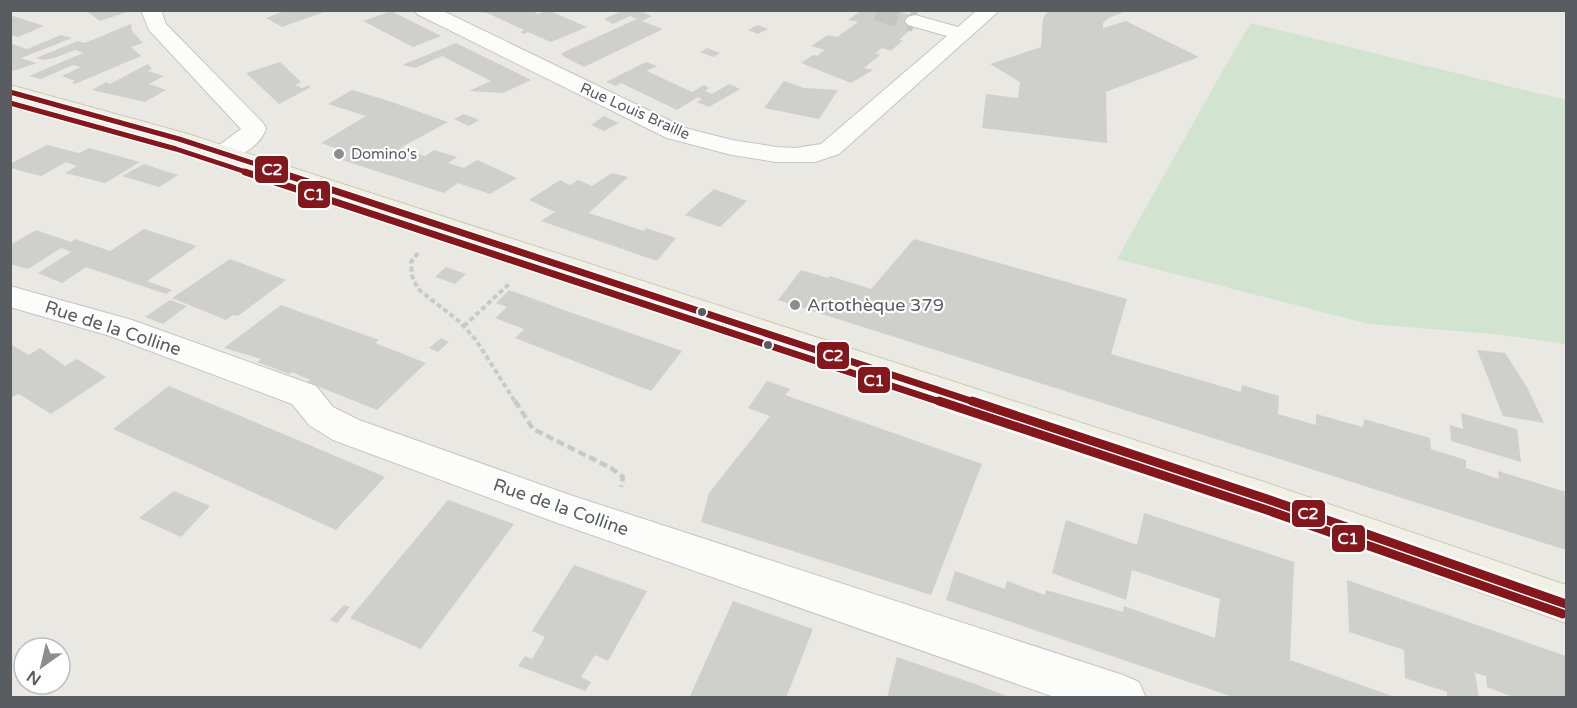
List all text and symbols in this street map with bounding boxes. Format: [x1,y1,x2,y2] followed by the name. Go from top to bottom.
[577,79,693,143] street label: Rue Louis Braille
[351,145,417,163] place label: Domino's
[332,147,346,161] marker: Domino's
[254,155,289,184] line badge: C2
[261,160,283,180] text: C2
[297,180,331,209] line badge: C1
[303,185,325,205] text: C1
[807,294,944,316] place label: Artothèque 379
[42,296,184,360] street label: Rue de la Colline
[788,298,802,312] marker: Artothèque 379
[696,306,708,318] unlabelled marker
[762,339,774,351] unlabelled marker
[816,341,850,370] line badge: C2
[822,346,844,366] text: C2
[857,366,891,394] line badge: C1
[863,371,885,391] text: C1
[490,473,632,541] street label: Rue de la Colline
[1291,499,1326,528] line badge: C2
[1297,504,1319,524] text: C2
[1331,524,1366,553] line badge: C1
[1337,529,1359,549] text: C1
[12,636,72,696] north arrow
[23,666,45,689] text: N

